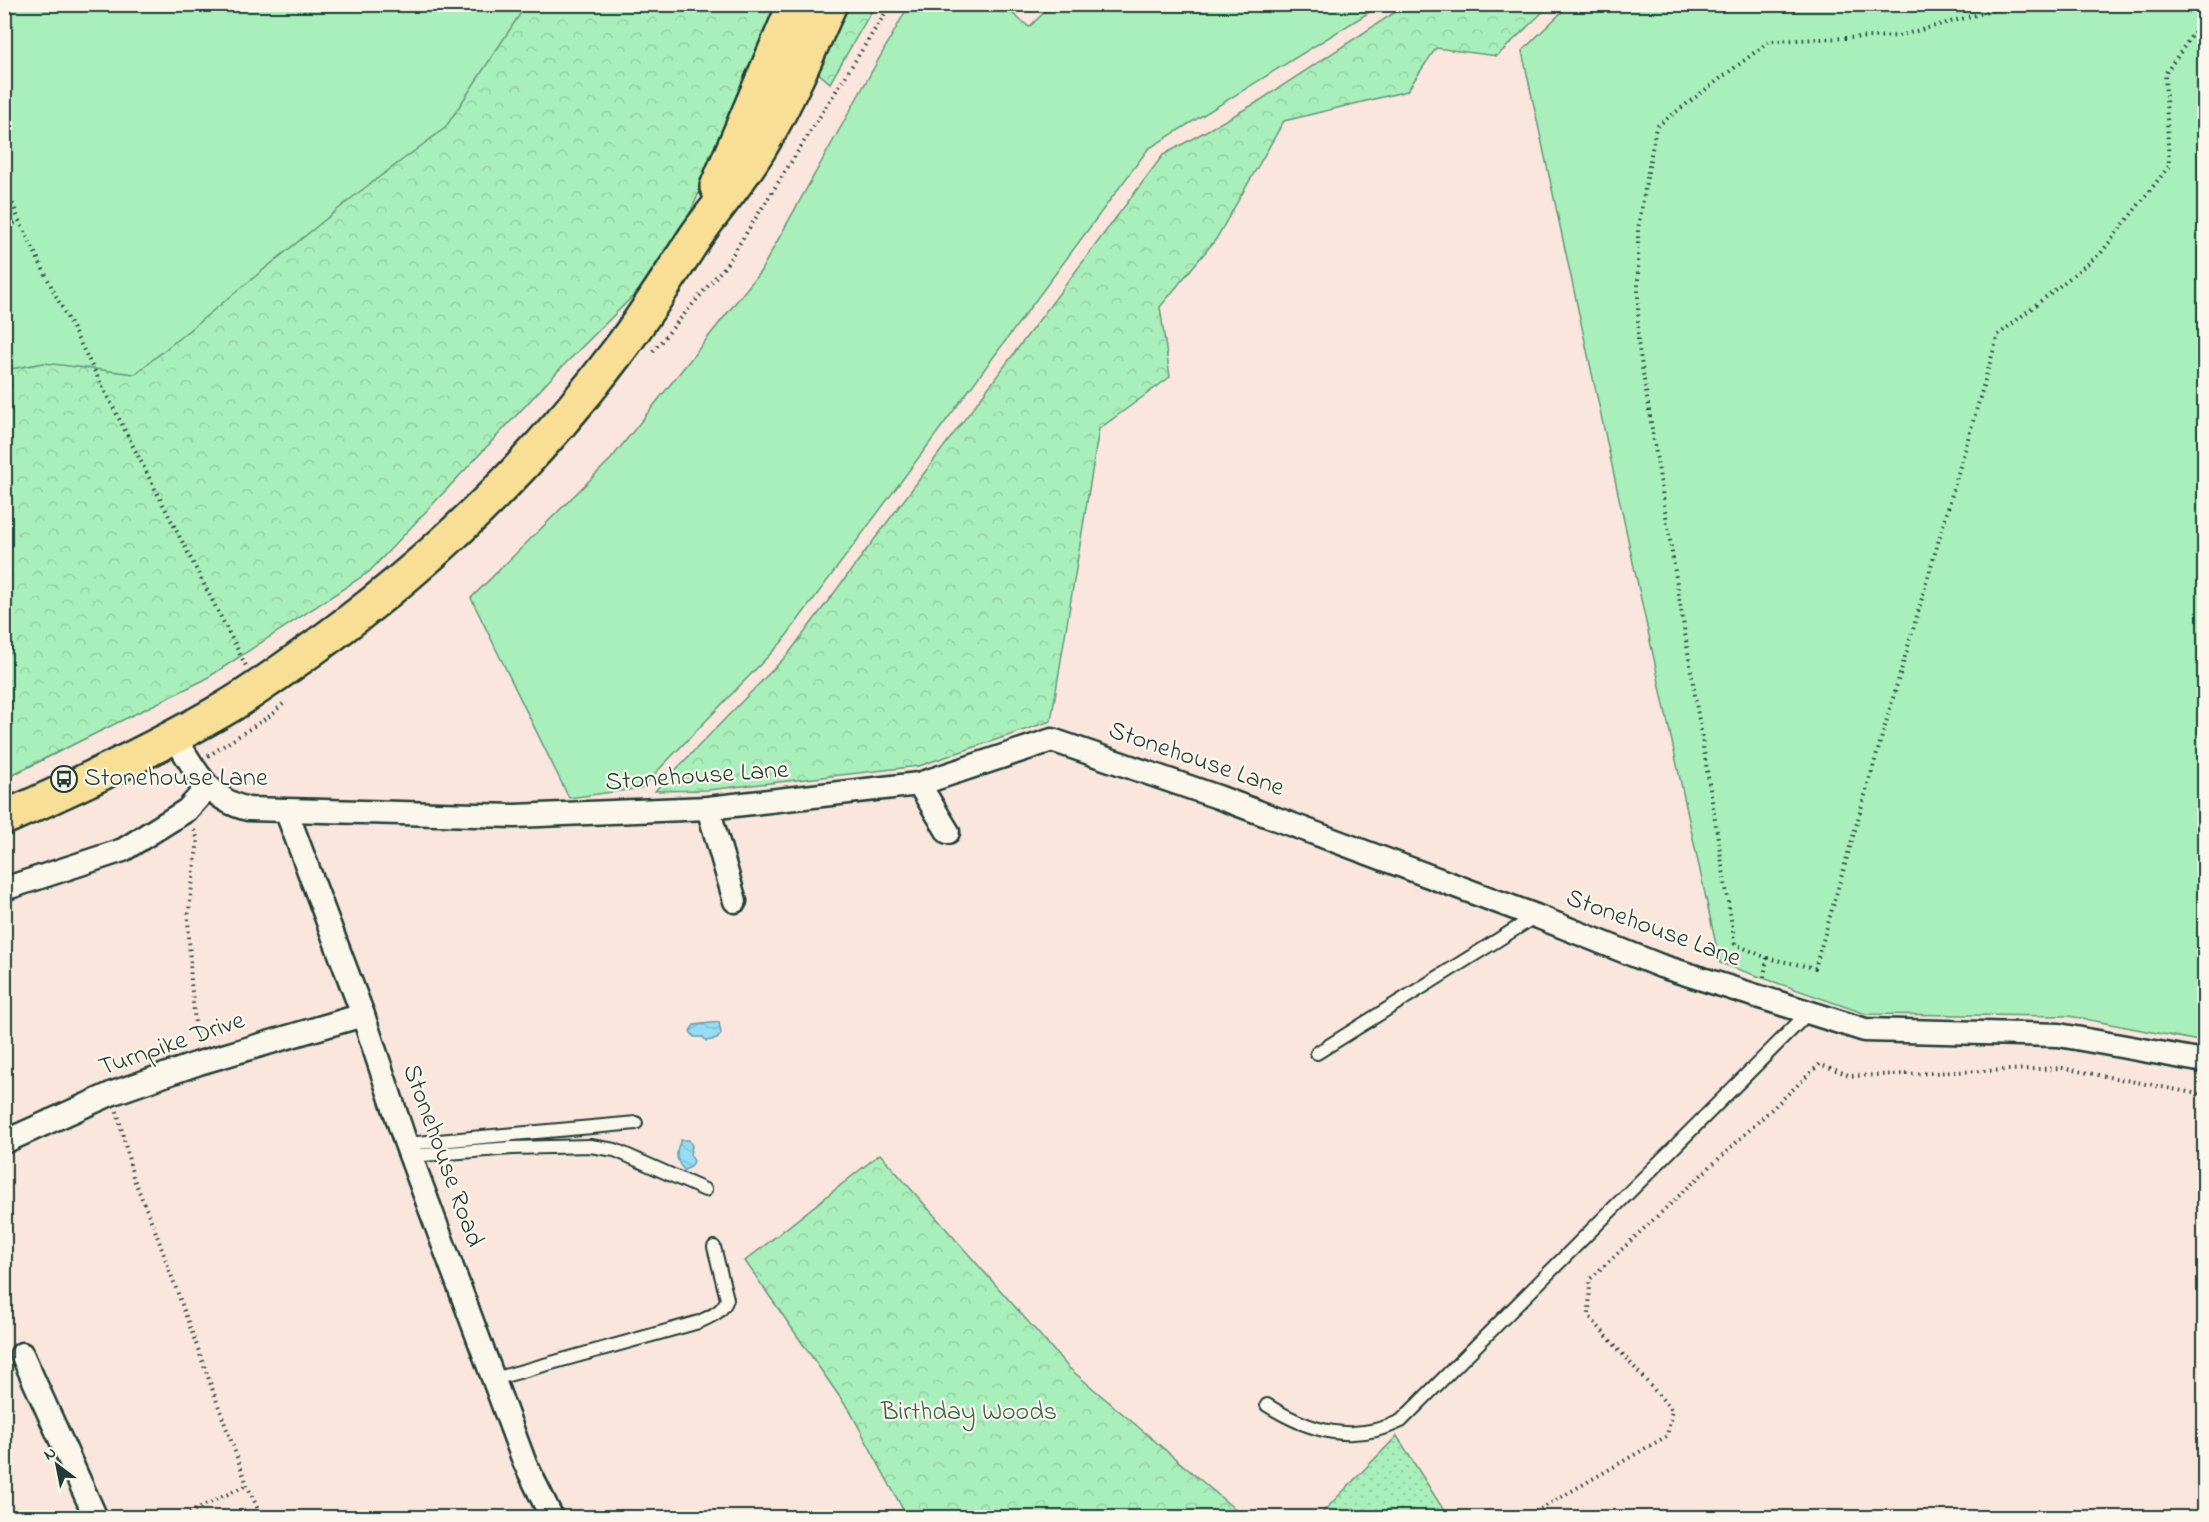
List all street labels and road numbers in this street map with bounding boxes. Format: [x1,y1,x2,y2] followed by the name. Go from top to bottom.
[1103,712,1289,808] street label: Stonehouse Lane
[604,752,790,802] street label: Stonehouse Lane
[1560,880,1746,978] street label: Stonehouse Lane
[94,1002,250,1088] street label: Turnpike Drive
[391,1059,493,1253] street label: Stonehouse Road

